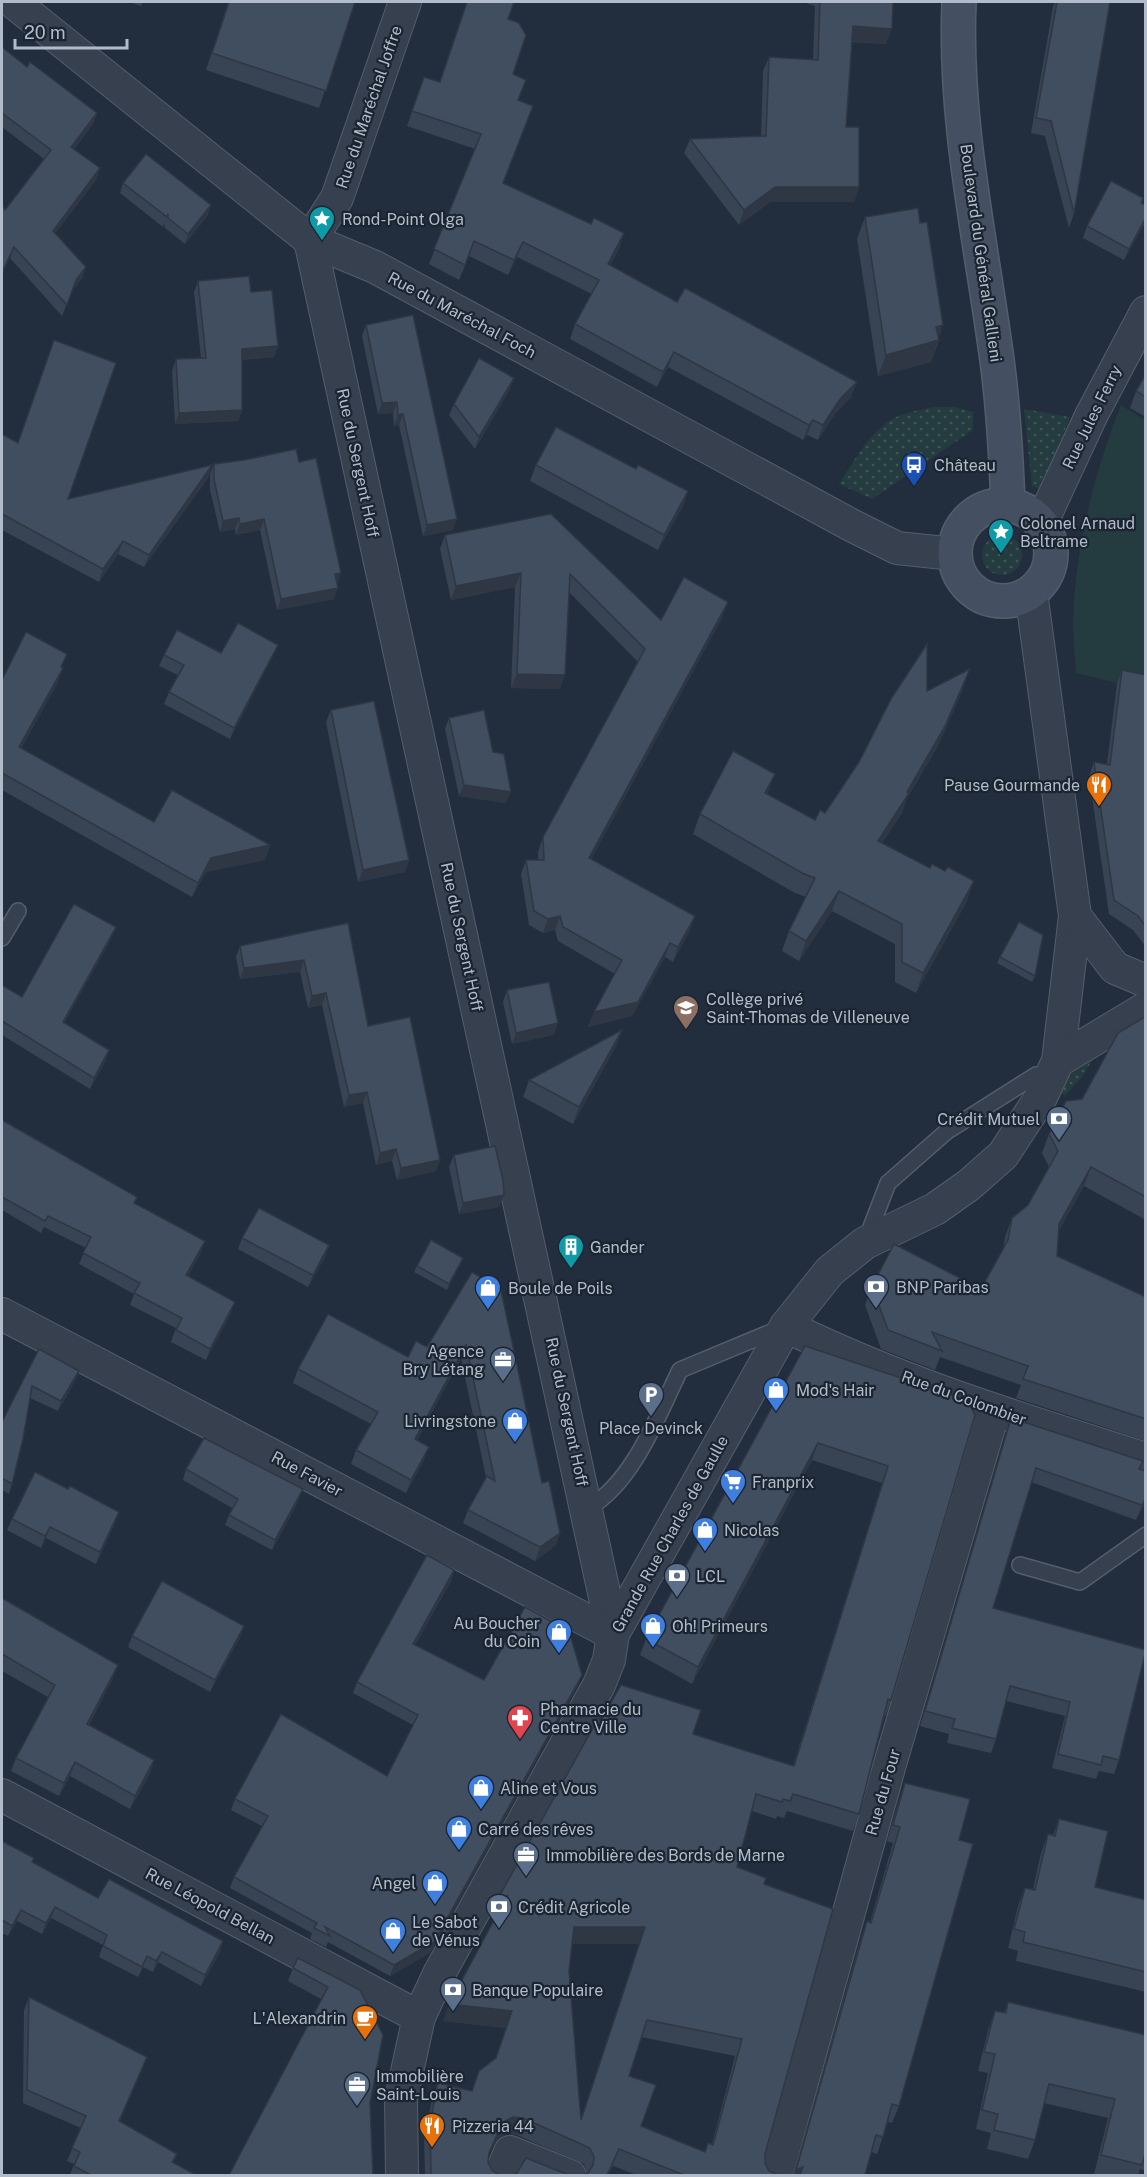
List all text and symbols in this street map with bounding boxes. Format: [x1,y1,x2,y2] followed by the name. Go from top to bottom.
[15,12,128,50] scale bar
[24,22,66,43] text: 20 m
[332,23,406,191] street label: Rue du Maréchal Joffre
[956,143,1006,363] street label: Boulevard du Général Gallieni
[307,204,337,242] place icon: Rond-Point Olga
[342,210,464,229] place label: Rond-Point Olga
[385,268,539,362] street label: Rue du Maréchal Foch
[1059,361,1126,472] street label: Rue Jules Ferry
[333,387,383,539] street label: Rue du Sergent Hoff
[899,450,929,488] bus stop icon: Château
[934,456,996,475] place label: Château
[1020,514,1135,551] place label: Colonel Arnaud Beltrame
[986,517,1016,555] place icon: Colonel Arnaud Beltrame
[1084,770,1114,808] restaurant icon: Pause Gourmande
[944,776,1080,795] place label: Pause Gourmande
[437,861,487,1013] street label: Rue du Sergent Hoff
[706,990,910,1027] place label: Collège privé Saint-Thomas de Villeneuve
[671,993,701,1031] school or university icon: Collège privé Saint-Thomas de Villeneuve
[1044,1104,1074,1142] bank icon: Crédit Mutuel
[937,1110,1040,1129] place label: Crédit Mutuel
[556,1232,586,1270] building icon: Gander
[590,1238,645,1257] place label: Gander
[861,1272,891,1310] bank icon: BNP Paribas
[473,1273,503,1311] shop icon: Boule de Poils
[896,1278,988,1297] place label: BNP Paribas
[508,1279,613,1298] place label: Boule de Poils
[542,1336,592,1488] street label: Rue du Sergent Hoff
[403,1342,484,1379] place label: Agence Bry Létang
[488,1345,518,1383] office icon: Agence Bry Létang
[899,1367,1029,1429] street label: Rue du Colombier
[761,1375,791,1413] shop icon: Mod's Hair
[636,1380,666,1418] parking icon: Place Devinck
[796,1381,875,1400] place label: Mod's Hair
[500,1406,530,1444] shop icon: Livringstone
[404,1412,496,1431] place label: Livringstone
[599,1419,703,1438] place label: Place Devinck
[608,1432,732,1636] street label: Grande Rue Charles de Gaulle
[268,1447,346,1501] street label: Rue Favier
[718,1467,748,1505] supermarket icon: Franprix
[752,1473,814,1492] place label: Franprix
[690,1515,720,1553] shop icon: Nicolas
[724,1521,779,1540] place label: Nicolas
[662,1561,692,1599] bank icon: LCL
[696,1567,725,1586] place label: LCL
[638,1611,668,1649] shop icon: Oh! Primeurs
[453,1614,540,1651] place label: Au Boucher du Coin
[544,1617,574,1655] shop icon: Au Boucher du Coin
[672,1617,768,1636] place label: Oh! Primeurs
[540,1700,641,1737] place label: Pharmacie du Centre Ville
[505,1703,535,1741] pharmacy icon: Pharmacie du Centre Ville
[862,1746,904,1838] street label: Rue du Four
[466,1773,496,1811] shop icon: Aline et Vous
[500,1779,597,1798] place label: Aline et Vous
[444,1814,474,1852] shop icon: Carré des rêves
[478,1820,593,1839] place label: Carré des rêves
[511,1840,541,1878] office icon: Immobilière des Bords de Marne
[546,1846,785,1865] place label: Immobilière des Bords de Marne
[142,1864,278,1948] street label: Rue Léopold Bellan
[420,1868,450,1906] shop icon: Angel
[372,1874,416,1893] place label: Angel
[484,1892,514,1930] bank icon: Crédit Agricole
[518,1898,630,1917] place label: Crédit Agricole
[412,1913,480,1950] place label: Le Sabot de Vénus
[378,1916,408,1954] shop icon: Le Sabot de Vénus
[438,1975,468,2013] bank icon: Banque Populaire
[472,1981,603,2000] place label: Banque Populaire
[350,2003,380,2041] cafe icon: L'Alexandrin
[252,2009,346,2028] place label: L'Alexandrin
[376,2067,464,2104] place label: Immobilière Saint-Louis
[342,2070,372,2108] office icon: Immobilière Saint-Louis
[417,2111,447,2149] restaurant icon: Pizzeria 44
[452,2117,534,2136] place label: Pizzeria 44

